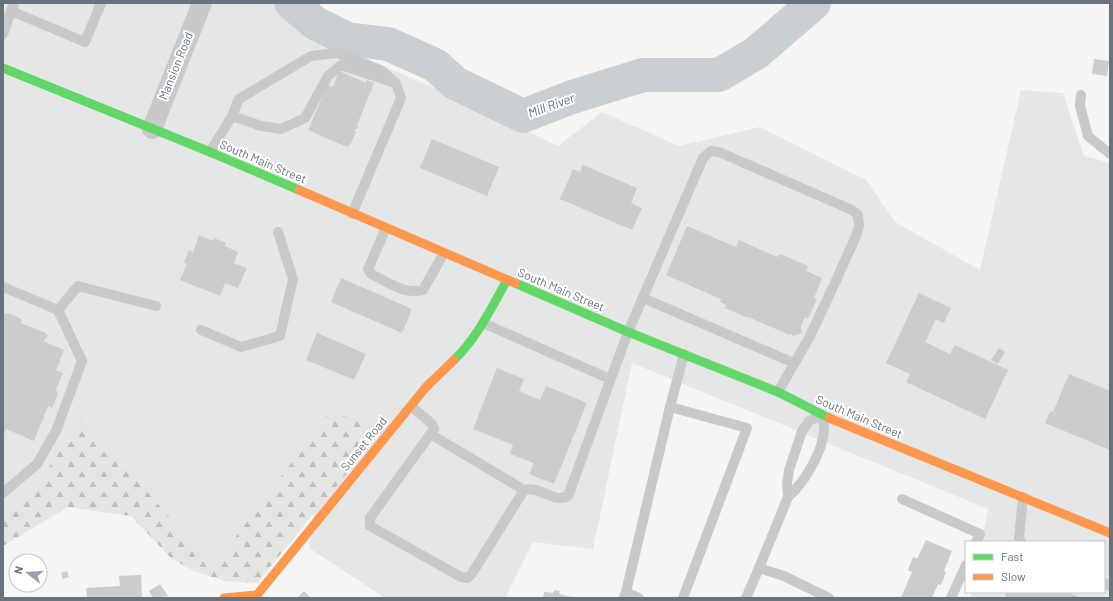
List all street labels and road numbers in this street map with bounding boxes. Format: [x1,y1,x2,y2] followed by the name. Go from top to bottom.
[155,30,195,102] street label: Mansion Road
[218,137,309,186] street label: South Main Street
[516,265,607,314] street label: South Main Street
[814,392,905,441] street label: South Main Street
[337,414,389,473] street label: Sunset Road

